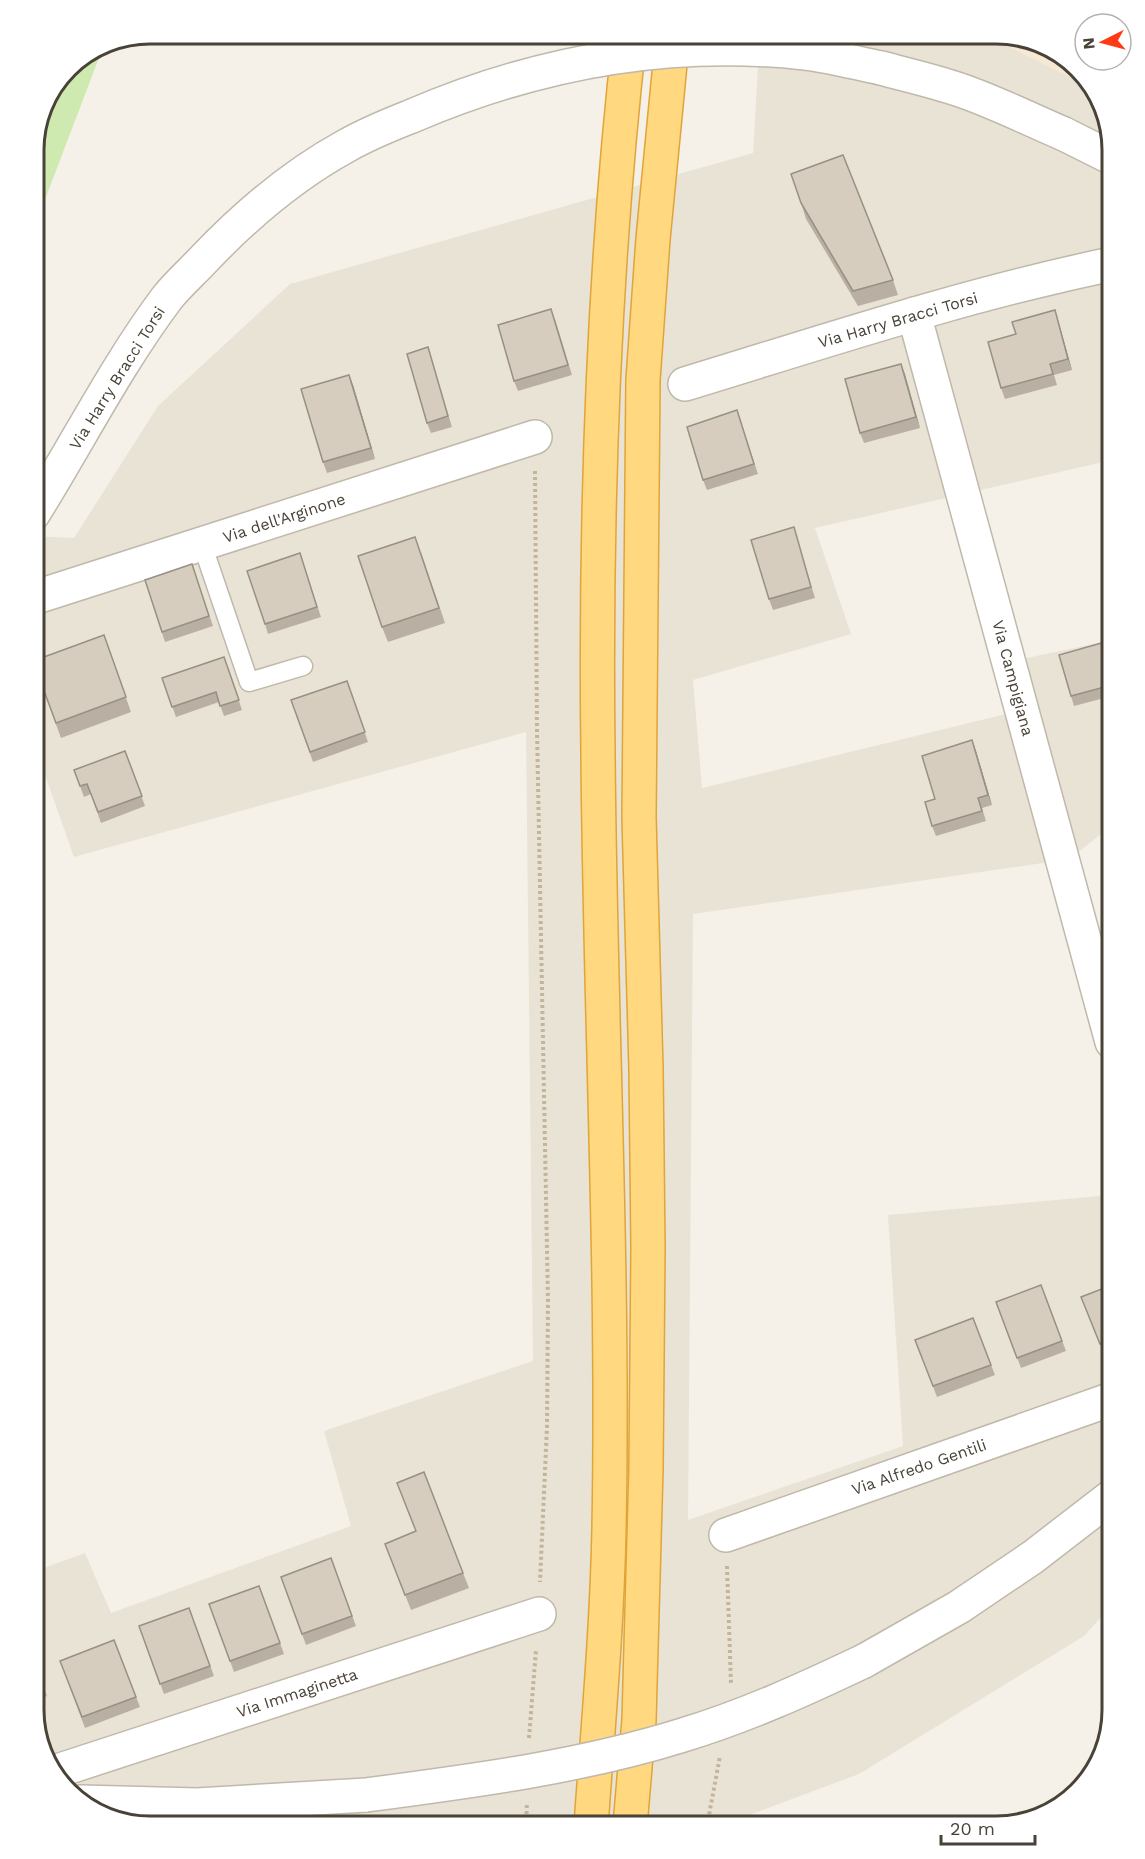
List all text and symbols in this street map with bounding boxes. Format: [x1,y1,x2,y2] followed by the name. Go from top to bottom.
[1073,12,1133,72] north arrow
[1079,37,1099,50] text: N
[816,288,980,352] street label: Via Harry Bracci Torsi
[65,303,169,453] street label: Via Harry Bracci Torsi
[220,489,348,547] street label: Via dell'Arginone
[988,618,1038,738] street label: Via Campigiana
[849,1435,989,1499] street label: Via Alfredo Gentili
[234,1664,360,1722] street label: Via Immaginetta
[941,1808,1036,1846] scale bar
[950,1818,995,1839] text: 20 m

